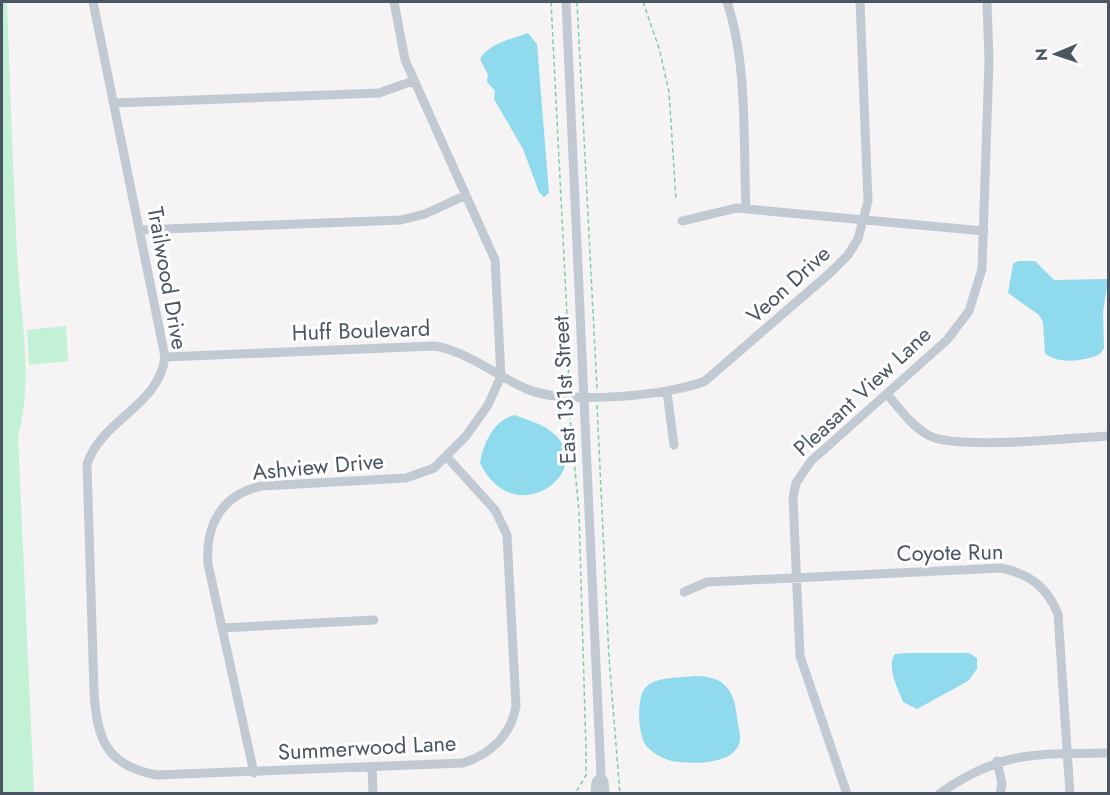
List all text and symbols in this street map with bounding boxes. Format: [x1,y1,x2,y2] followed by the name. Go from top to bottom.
[1026,24,1086,84] north arrow
[1030,48,1053,61] text: N
[140,204,196,352] street label: Trailwood Drive
[739,238,837,330] street label: Veon Drive
[291,312,431,348] street label: Huff Boulevard
[544,314,584,465] street label: East 131st Street
[786,319,938,463] street label: Pleasant View Lane
[251,444,385,488] street label: Ashview Drive
[896,535,1004,569] street label: Coyote Run
[277,726,457,768] street label: Summerwood Lane

